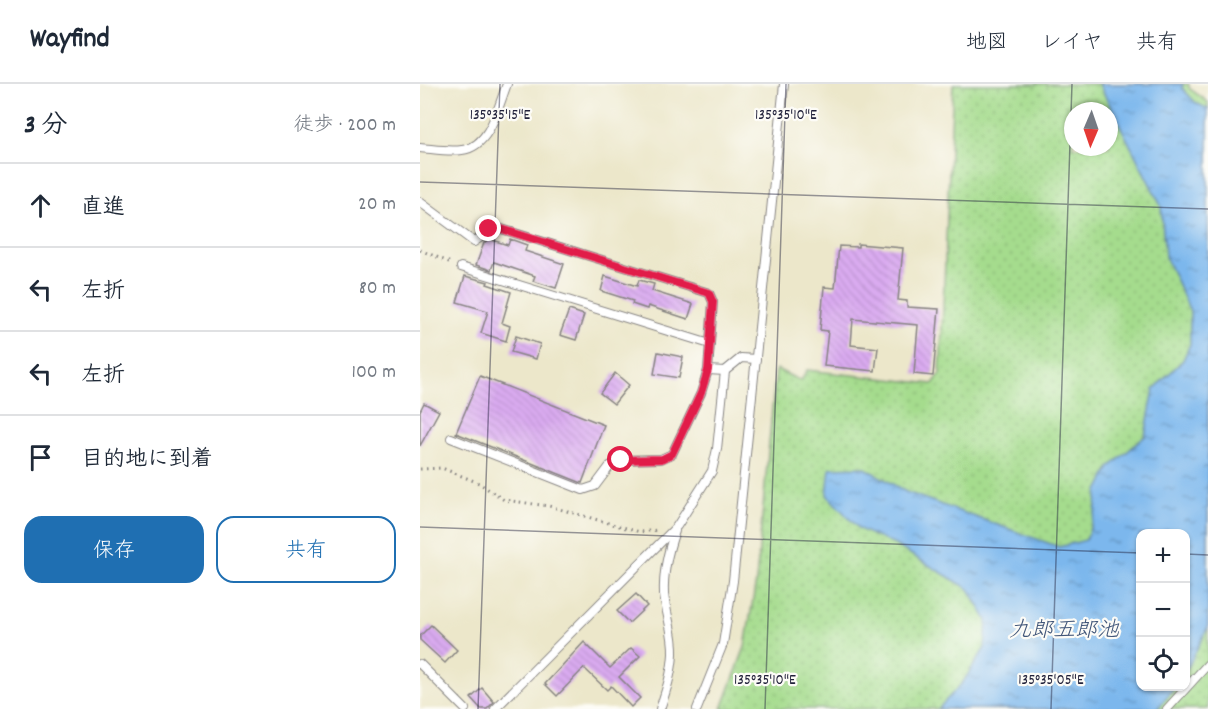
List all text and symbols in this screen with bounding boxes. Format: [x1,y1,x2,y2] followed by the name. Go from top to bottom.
[30,21,110,61] text: Wayfind
[966,29,1008,59] text: 地図
[1041,29,1103,59] text: レイヤ
[1136,29,1178,59] text: 共有
[1064,102,1118,156] north arrow
[470,105,531,127] text: 135°35'15"E
[755,105,817,127] text: 135°35'10"E
[24,108,68,145] text: 3 分
[293,112,396,140] text: 徒歩 · 200 m
[24,189,57,222] icon: ahead
[358,191,396,219] text: 20 m
[81,193,125,224] text: 直進
[475,215,501,241] route end
[24,273,57,306] icon: left
[359,275,396,303] text: 80 m
[81,277,125,308] text: 左折
[24,357,57,390] icon: left
[352,359,396,387] text: 100 m
[81,361,125,392] text: 左折
[24,441,57,474] icon: arrive
[81,445,213,476] text: 目的地に到着
[607,446,633,472] route start
[24,516,204,583] button: 保存
[216,516,396,583] button: 共有
[1136,529,1190,691] map controls
[1136,529,1190,583] button: +
[1136,583,1190,637] button: −
[1009,616,1120,647] water label: 九郎五郎池
[1136,637,1190,691] button: locate
[734,670,796,692] text: 135°35'10"E
[1018,670,1084,692] text: 135°35'05"E

